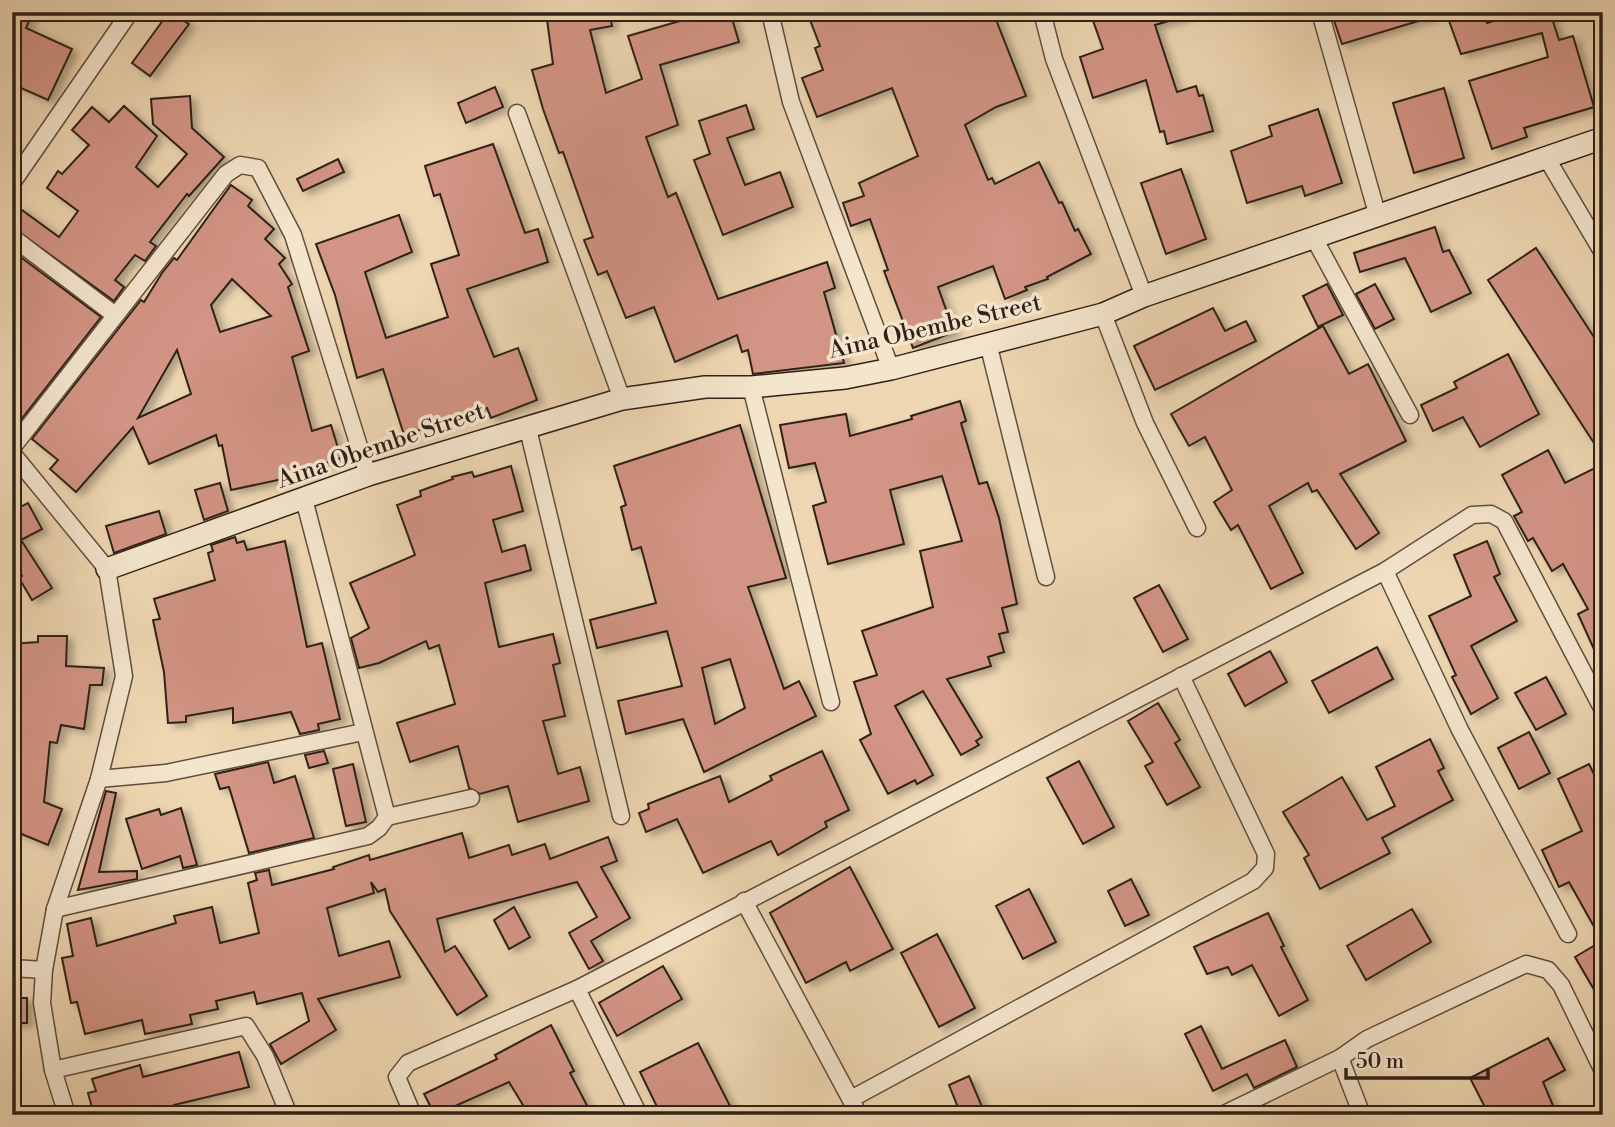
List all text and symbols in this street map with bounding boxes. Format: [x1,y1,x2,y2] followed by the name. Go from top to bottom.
[825,288,1045,366] street label: Aina Obembe Street
[272,396,489,496] street label: Aina Obembe Street
[1346,1036,1487,1080] scale bar
[1356,1049,1404,1075] text: 50 m

